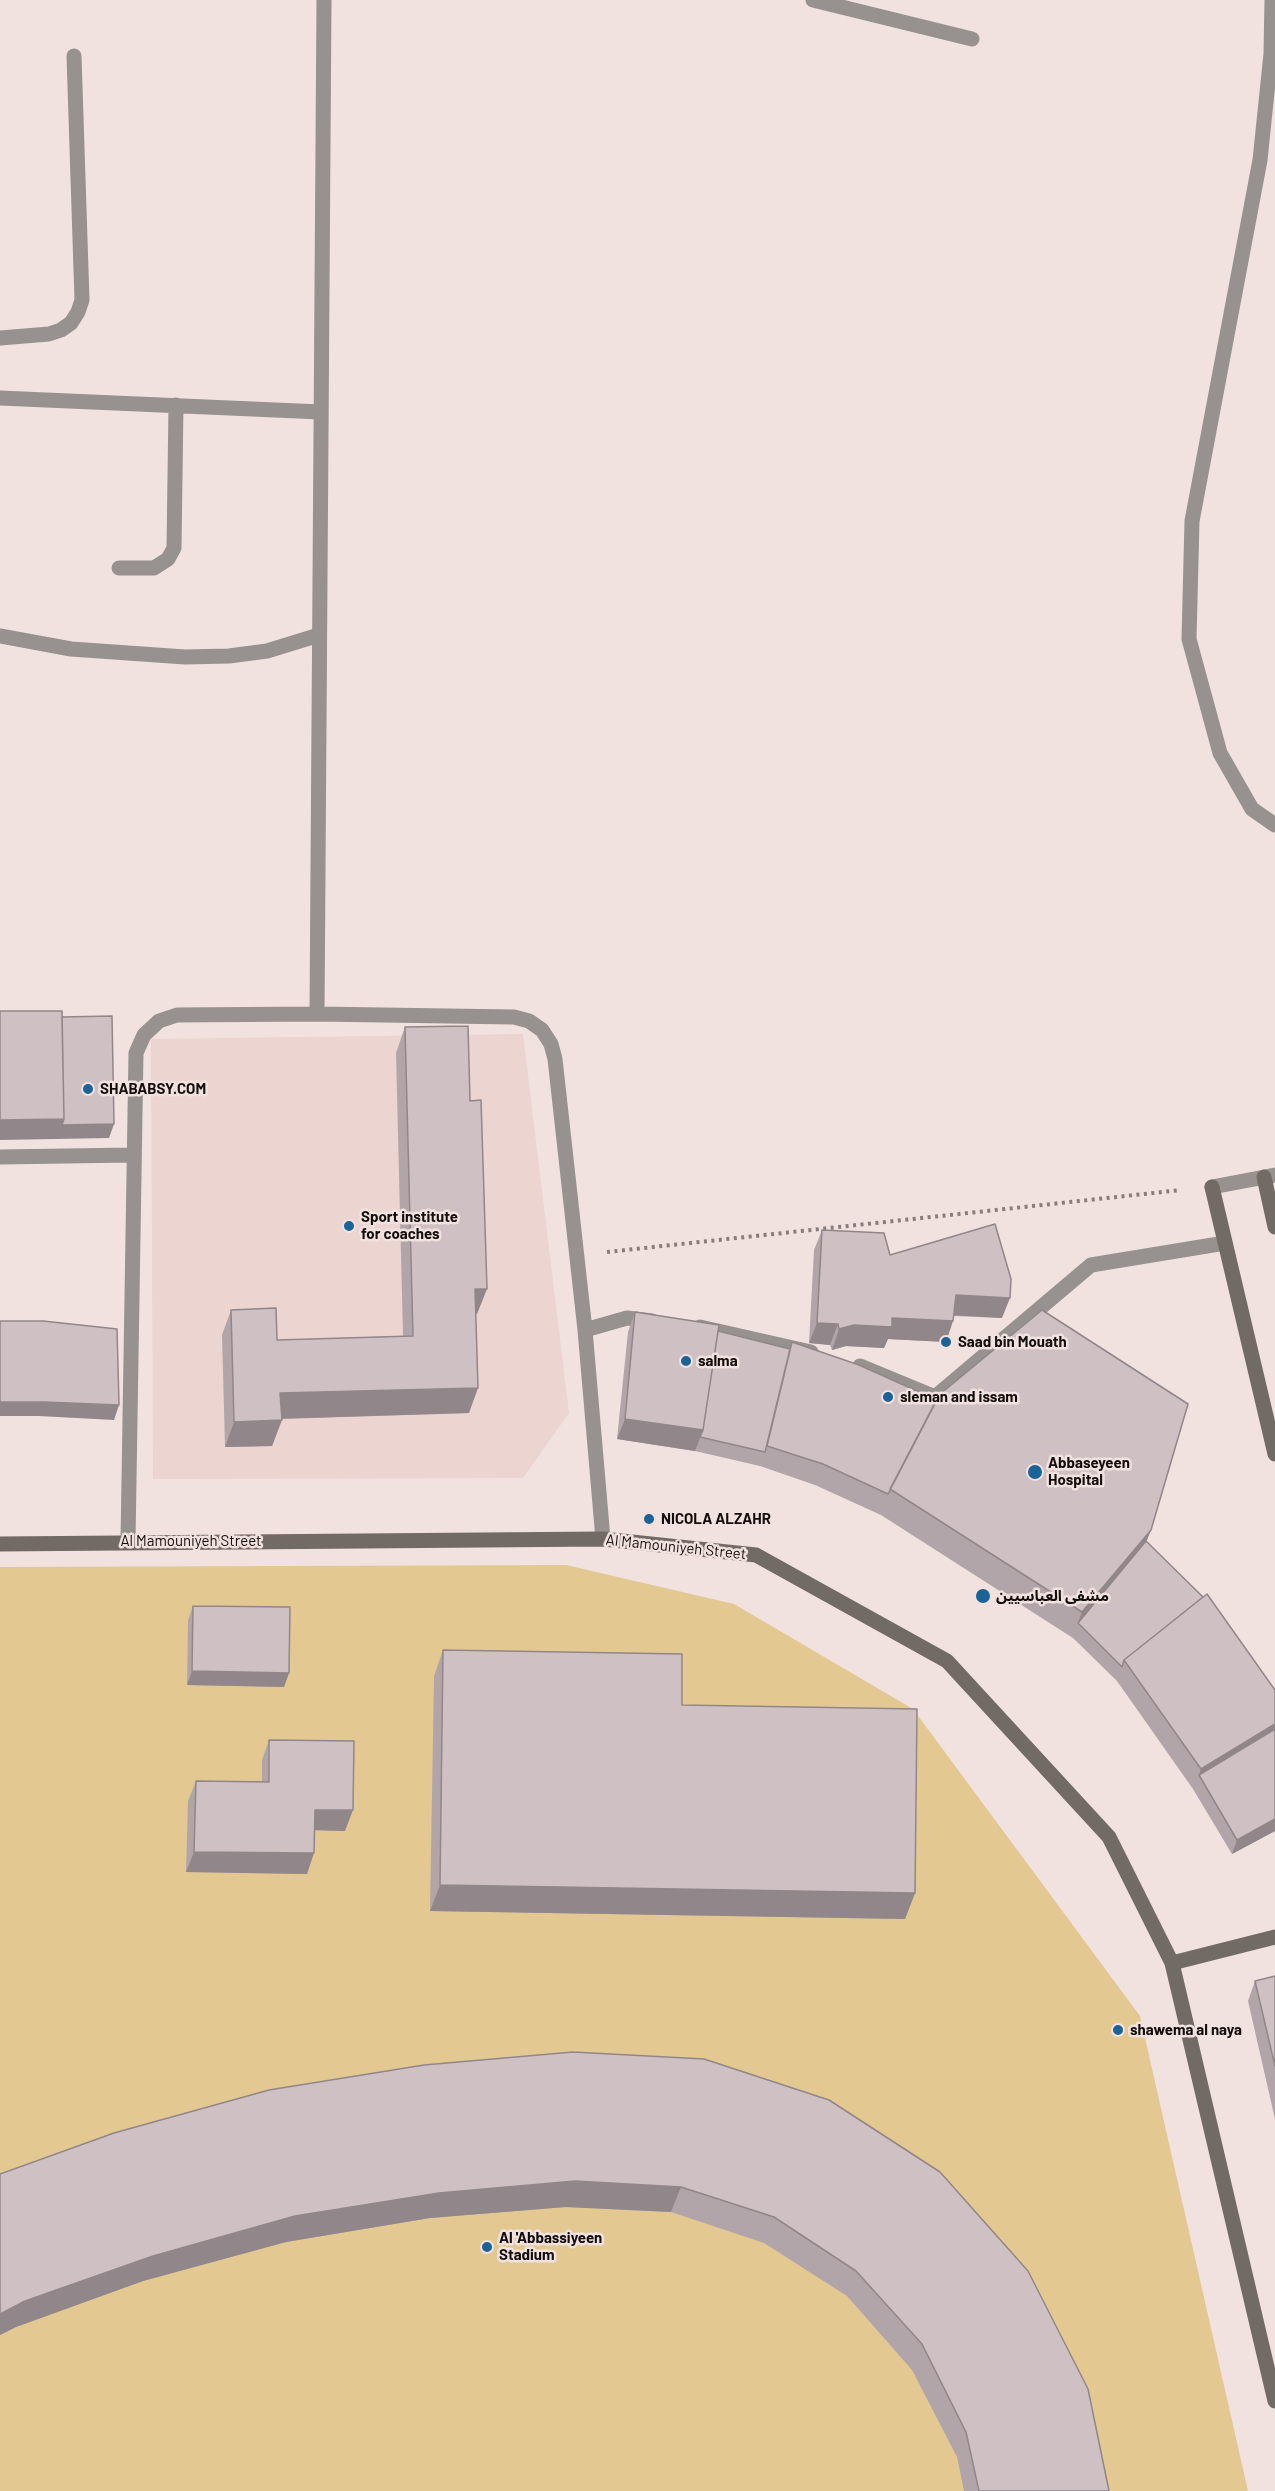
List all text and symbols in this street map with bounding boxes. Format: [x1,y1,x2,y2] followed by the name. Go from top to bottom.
[100,1080,206,1098] place label: SHABABSY.COM
[81,1082,95,1096] marker: SHABABSY.COM
[361,1208,458,1243] place label: Sport institute for coaches
[342,1219,356,1233] marker: Sport institute for coaches
[958,1333,1067,1351] place label: Saad bin Mouath
[939,1335,953,1349] marker: Saad bin Mouath
[698,1352,738,1370] place label: salma
[679,1354,693,1368] marker: salma
[900,1388,1018,1406] place label: sleman and issam
[881,1390,895,1404] marker: sleman and issam
[1048,1454,1130,1489] place label: Abbaseyeen Hospital
[1026,1463,1044,1481] marker: Abbaseyeen Hospital
[661,1510,771,1528] place label: NICOLA ALZAHR
[642,1512,656,1526] marker: NICOLA ALZAHR
[605,1531,747,1563] street label: Al Mamouniyeh Street
[120,1532,262,1550] street label: Al Mamouniyeh Street
[974,1587,992,1605] marker: مشفى العباسيين
[996,1587,1109,1605] place label: مشفى العباسيين
[1130,2021,1242,2039] place label: shawema al naya
[1111,2023,1125,2037] marker: shawema al naya
[499,2229,602,2264] place label: Al 'Abbassiyeen Stadium
[480,2240,494,2254] marker: Al 'Abbassiyeen Stadium

